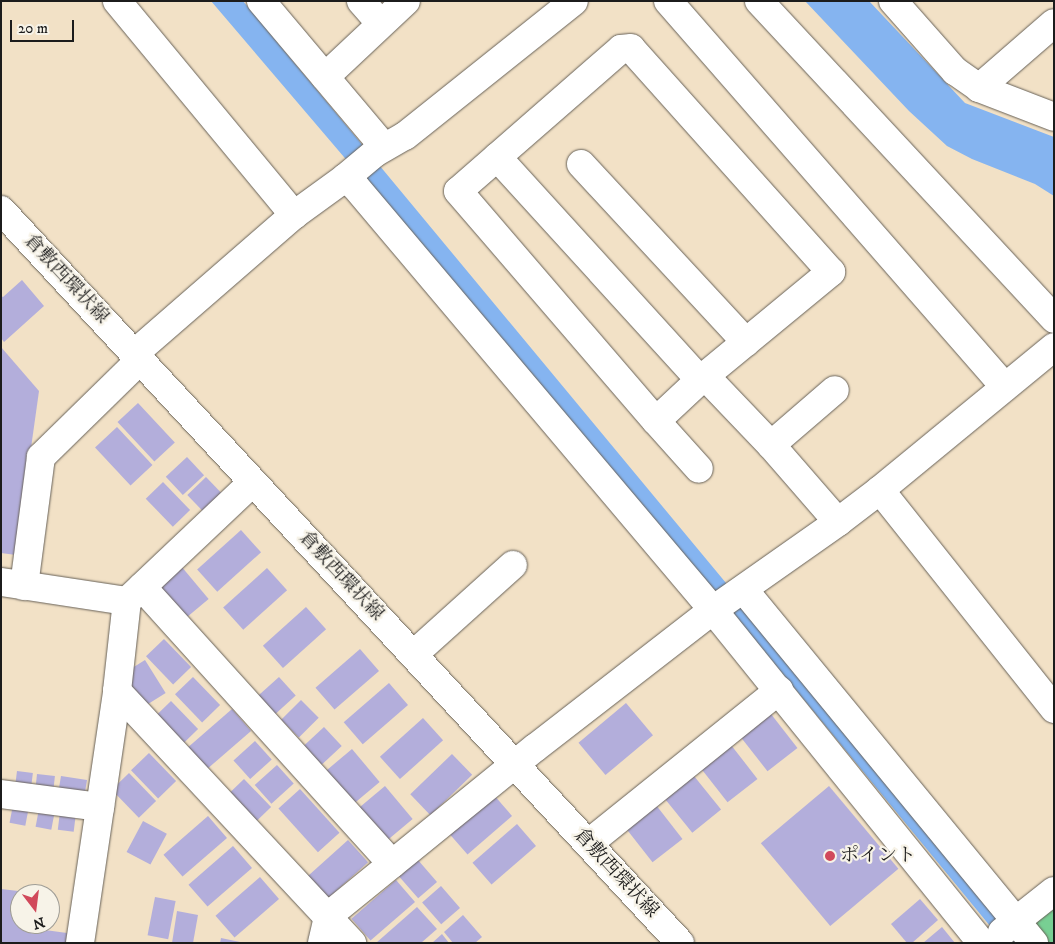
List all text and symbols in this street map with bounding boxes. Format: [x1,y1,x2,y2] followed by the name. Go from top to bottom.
[12,10,76,42] scale bar
[18,19,48,38] text: 20 m
[19,230,113,328] street label: 倉敷西環状線
[294,527,388,625] street label: 倉敷西環状線
[569,824,663,922] street label: 倉敷西環状線
[840,845,916,867] place label: ポイント
[824,850,836,862] marker: ポイント
[10,884,60,934] north arrow
[31,912,47,933] text: N

